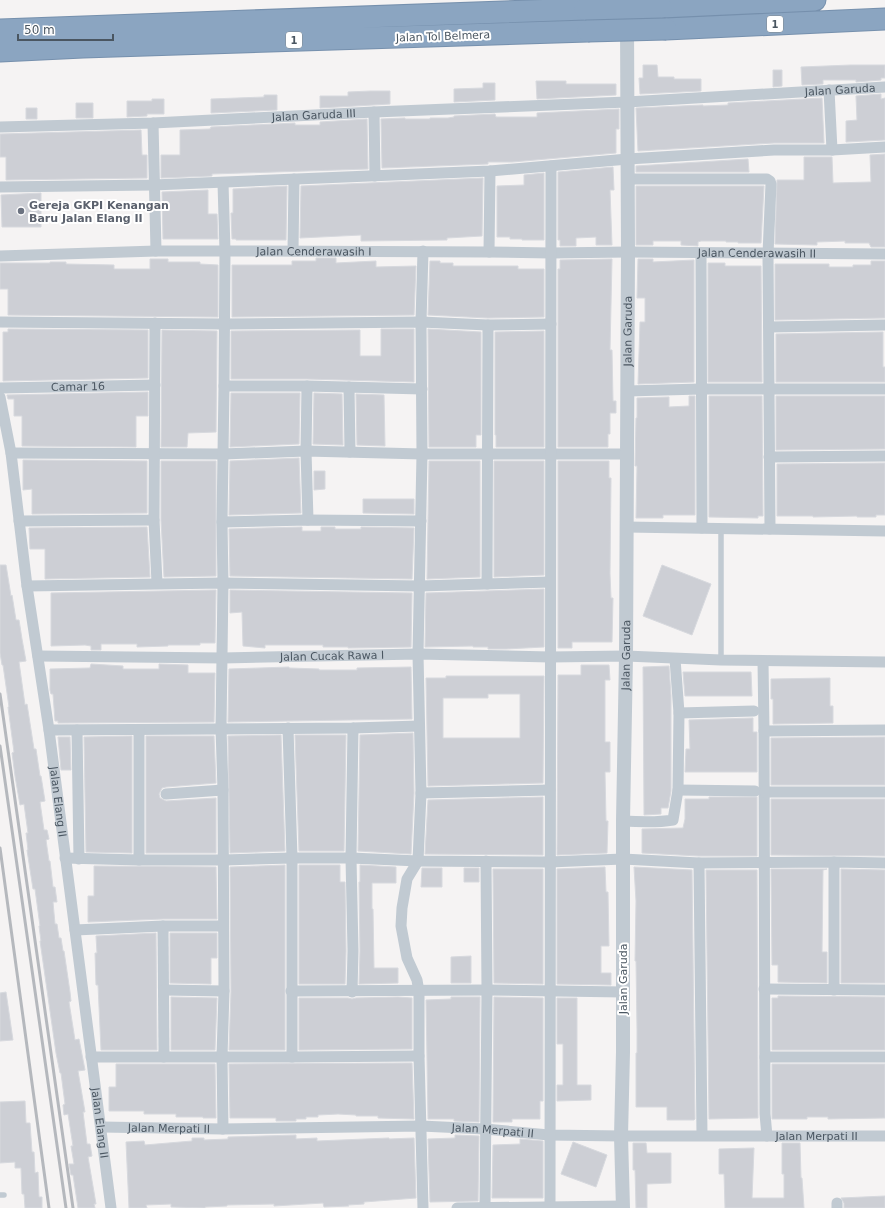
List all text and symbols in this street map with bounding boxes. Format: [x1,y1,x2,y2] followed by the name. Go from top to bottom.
[18,16,113,42] scale bar
[767,16,783,32] road number: 1
[24,23,55,37] text: 50 m
[395,28,490,45] street label: Jalan Tol Belmera
[286,32,302,48] road number: 1
[803,82,876,99] street label: Jalan Garuda
[270,107,356,124] street label: Jalan Garuda III
[29,199,169,225] place label: Gereja GKPI Kenangan Baru Jalan Elang II
[16,206,26,216] marker: Gereja GKPI Kenangan Baru Jalan Elang II
[255,245,371,259] street label: Jalan Cenderawasih I
[697,247,816,260] street label: Jalan Cenderawasih II
[621,296,635,368] street label: Jalan Garuda
[51,380,105,394] street label: Camar 16
[619,620,633,692] street label: Jalan Garuda
[279,649,384,664] street label: Jalan Cucak Rawa I
[47,765,69,838] street label: Jalan Elang II
[617,944,630,1015] street label: Jalan Garuda
[88,1086,110,1159] street label: Jalan Elang II
[127,1121,210,1136] street label: Jalan Merpati II
[450,1121,534,1141] street label: Jalan Merpati II
[774,1130,858,1143] street label: Jalan Merpati II

